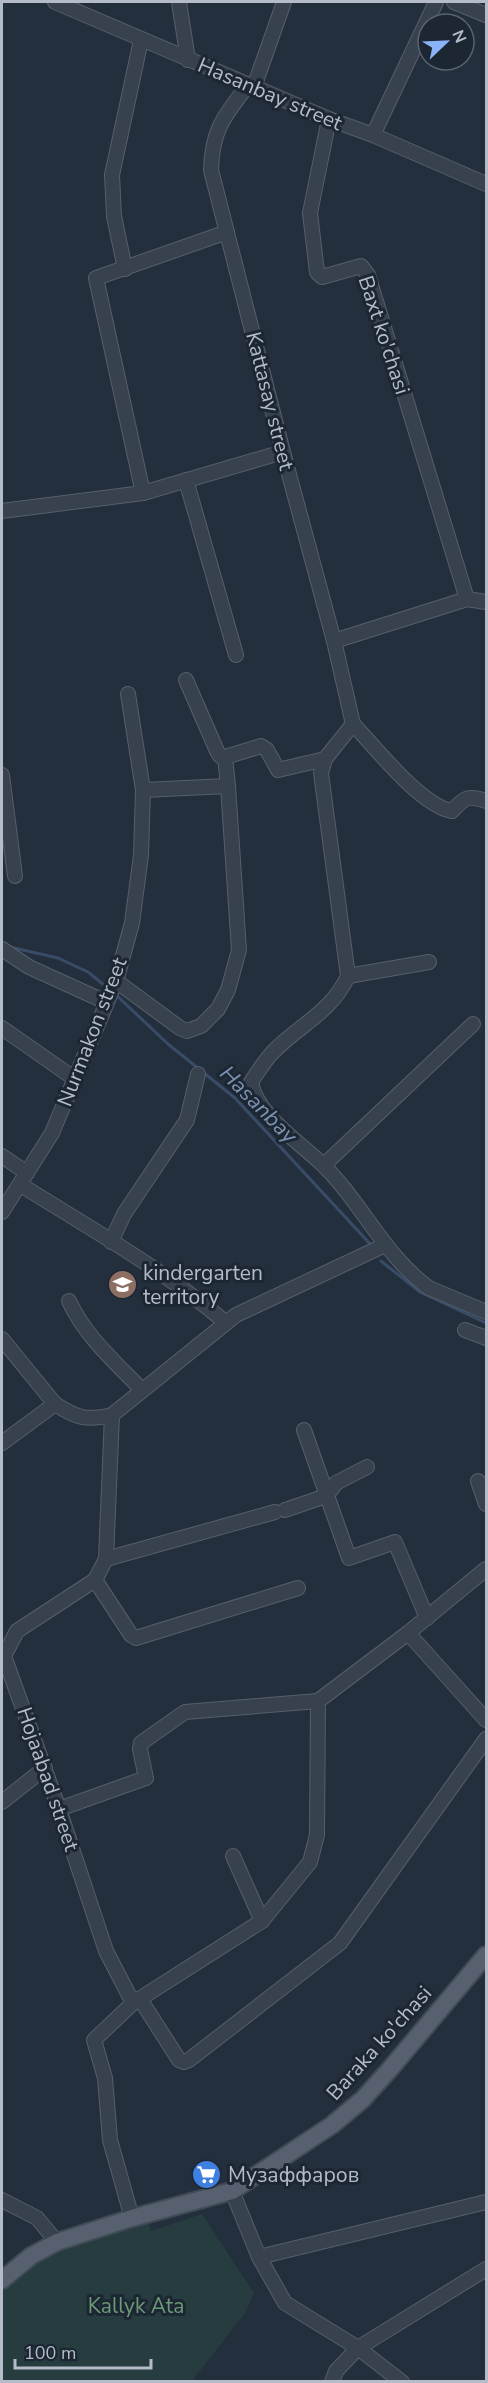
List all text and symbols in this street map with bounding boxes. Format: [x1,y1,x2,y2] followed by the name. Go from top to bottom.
[416,12,476,72] north arrow
[446,27,471,46] text: N
[194,51,347,137] street label: Hasanbay street
[352,272,416,398] street label: Baxt ko'chasi
[239,329,301,474] street label: Kattasay street
[51,953,134,1111] street label: Nurmakon street
[213,1059,304,1151] water label: Hasanbay
[143,1259,263,1311] place label: kindergarten territory
[106,1269,138,1301] school or university icon: kindergarten territory
[10,1703,86,1855] street label: Hojaabad street
[320,1980,438,2106] street label: Baraka ko'chasi
[191,2159,223,2191] supermarket icon: Музаффаров
[228,2161,359,2189] place label: Музаффаров
[88,2292,184,2320] park label: Kallyk Ata
[15,2332,152,2370] scale bar
[24,2341,76,2365] text: 100 m

